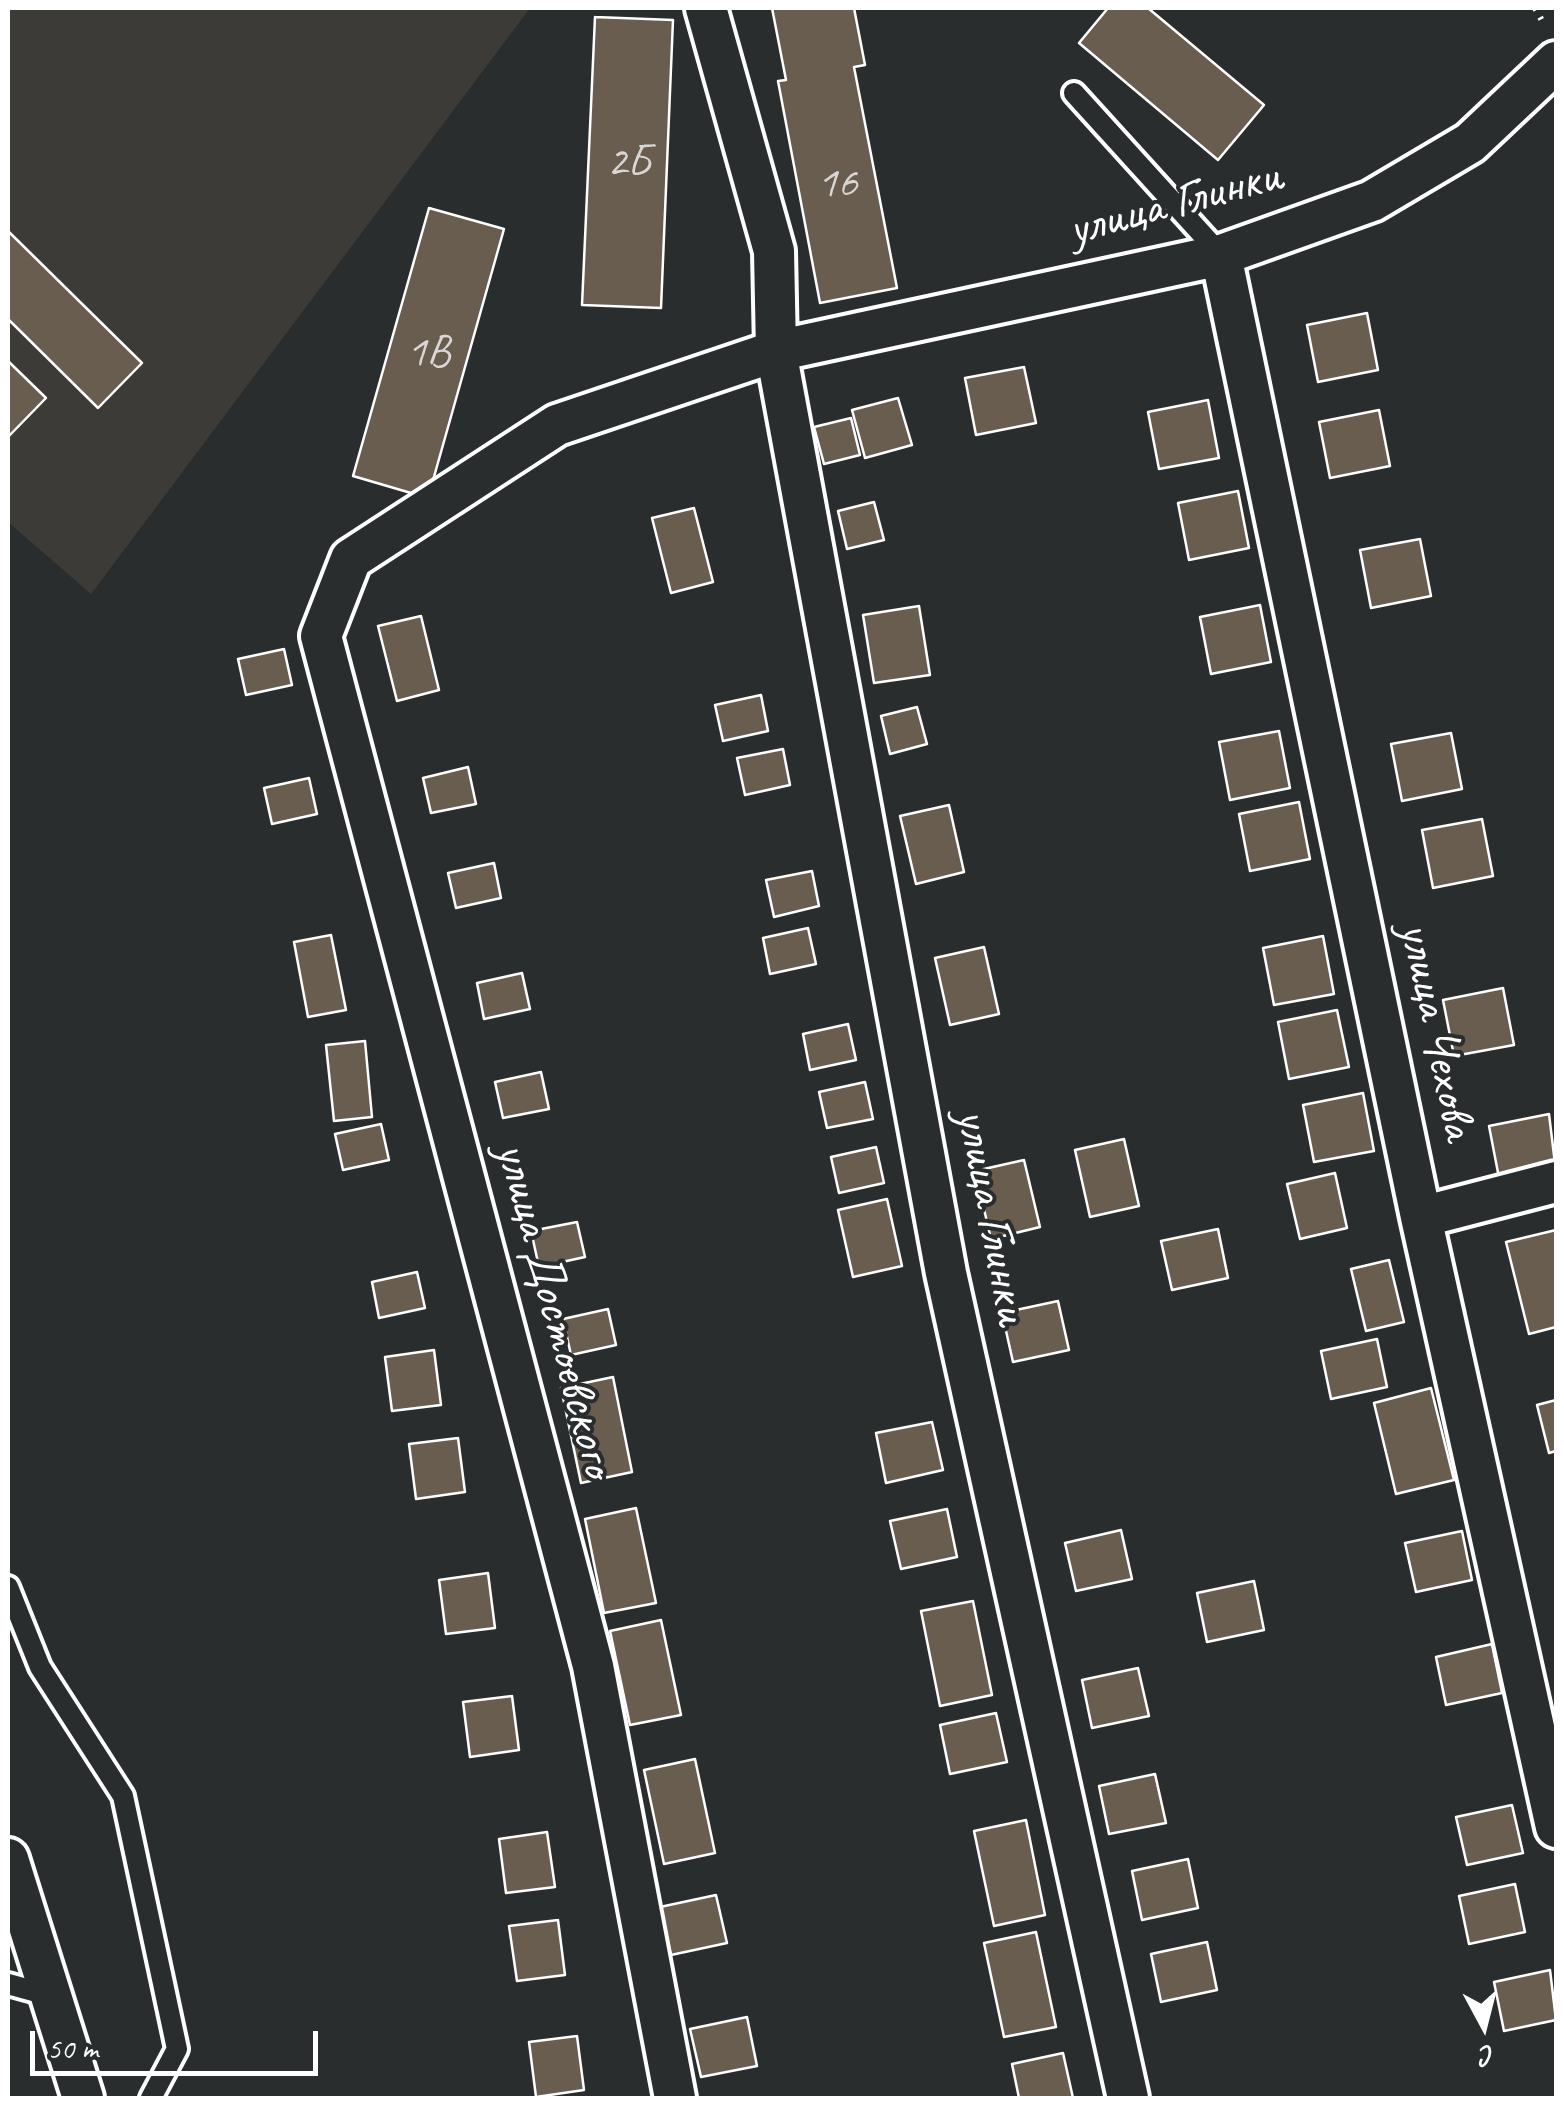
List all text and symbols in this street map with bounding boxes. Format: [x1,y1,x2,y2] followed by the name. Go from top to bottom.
[606,136,650,190] house number: 2Б
[1062,147,1288,261] street label: улица Глинки
[817,157,857,211] house number: 16
[406,326,450,380] house number: 1В
[1384,917,1488,1145] street label: улица Чехова
[941,1104,1041,1330] street label: улица Глинки
[481,1136,627,1484] street label: улица Достоевского
[1434,1976,1534,2076] north arrow
[35,2011,322,2073] scale bar
[47,2029,98,2067] text: 50 m
[1479,2038,1497,2074] text: С

